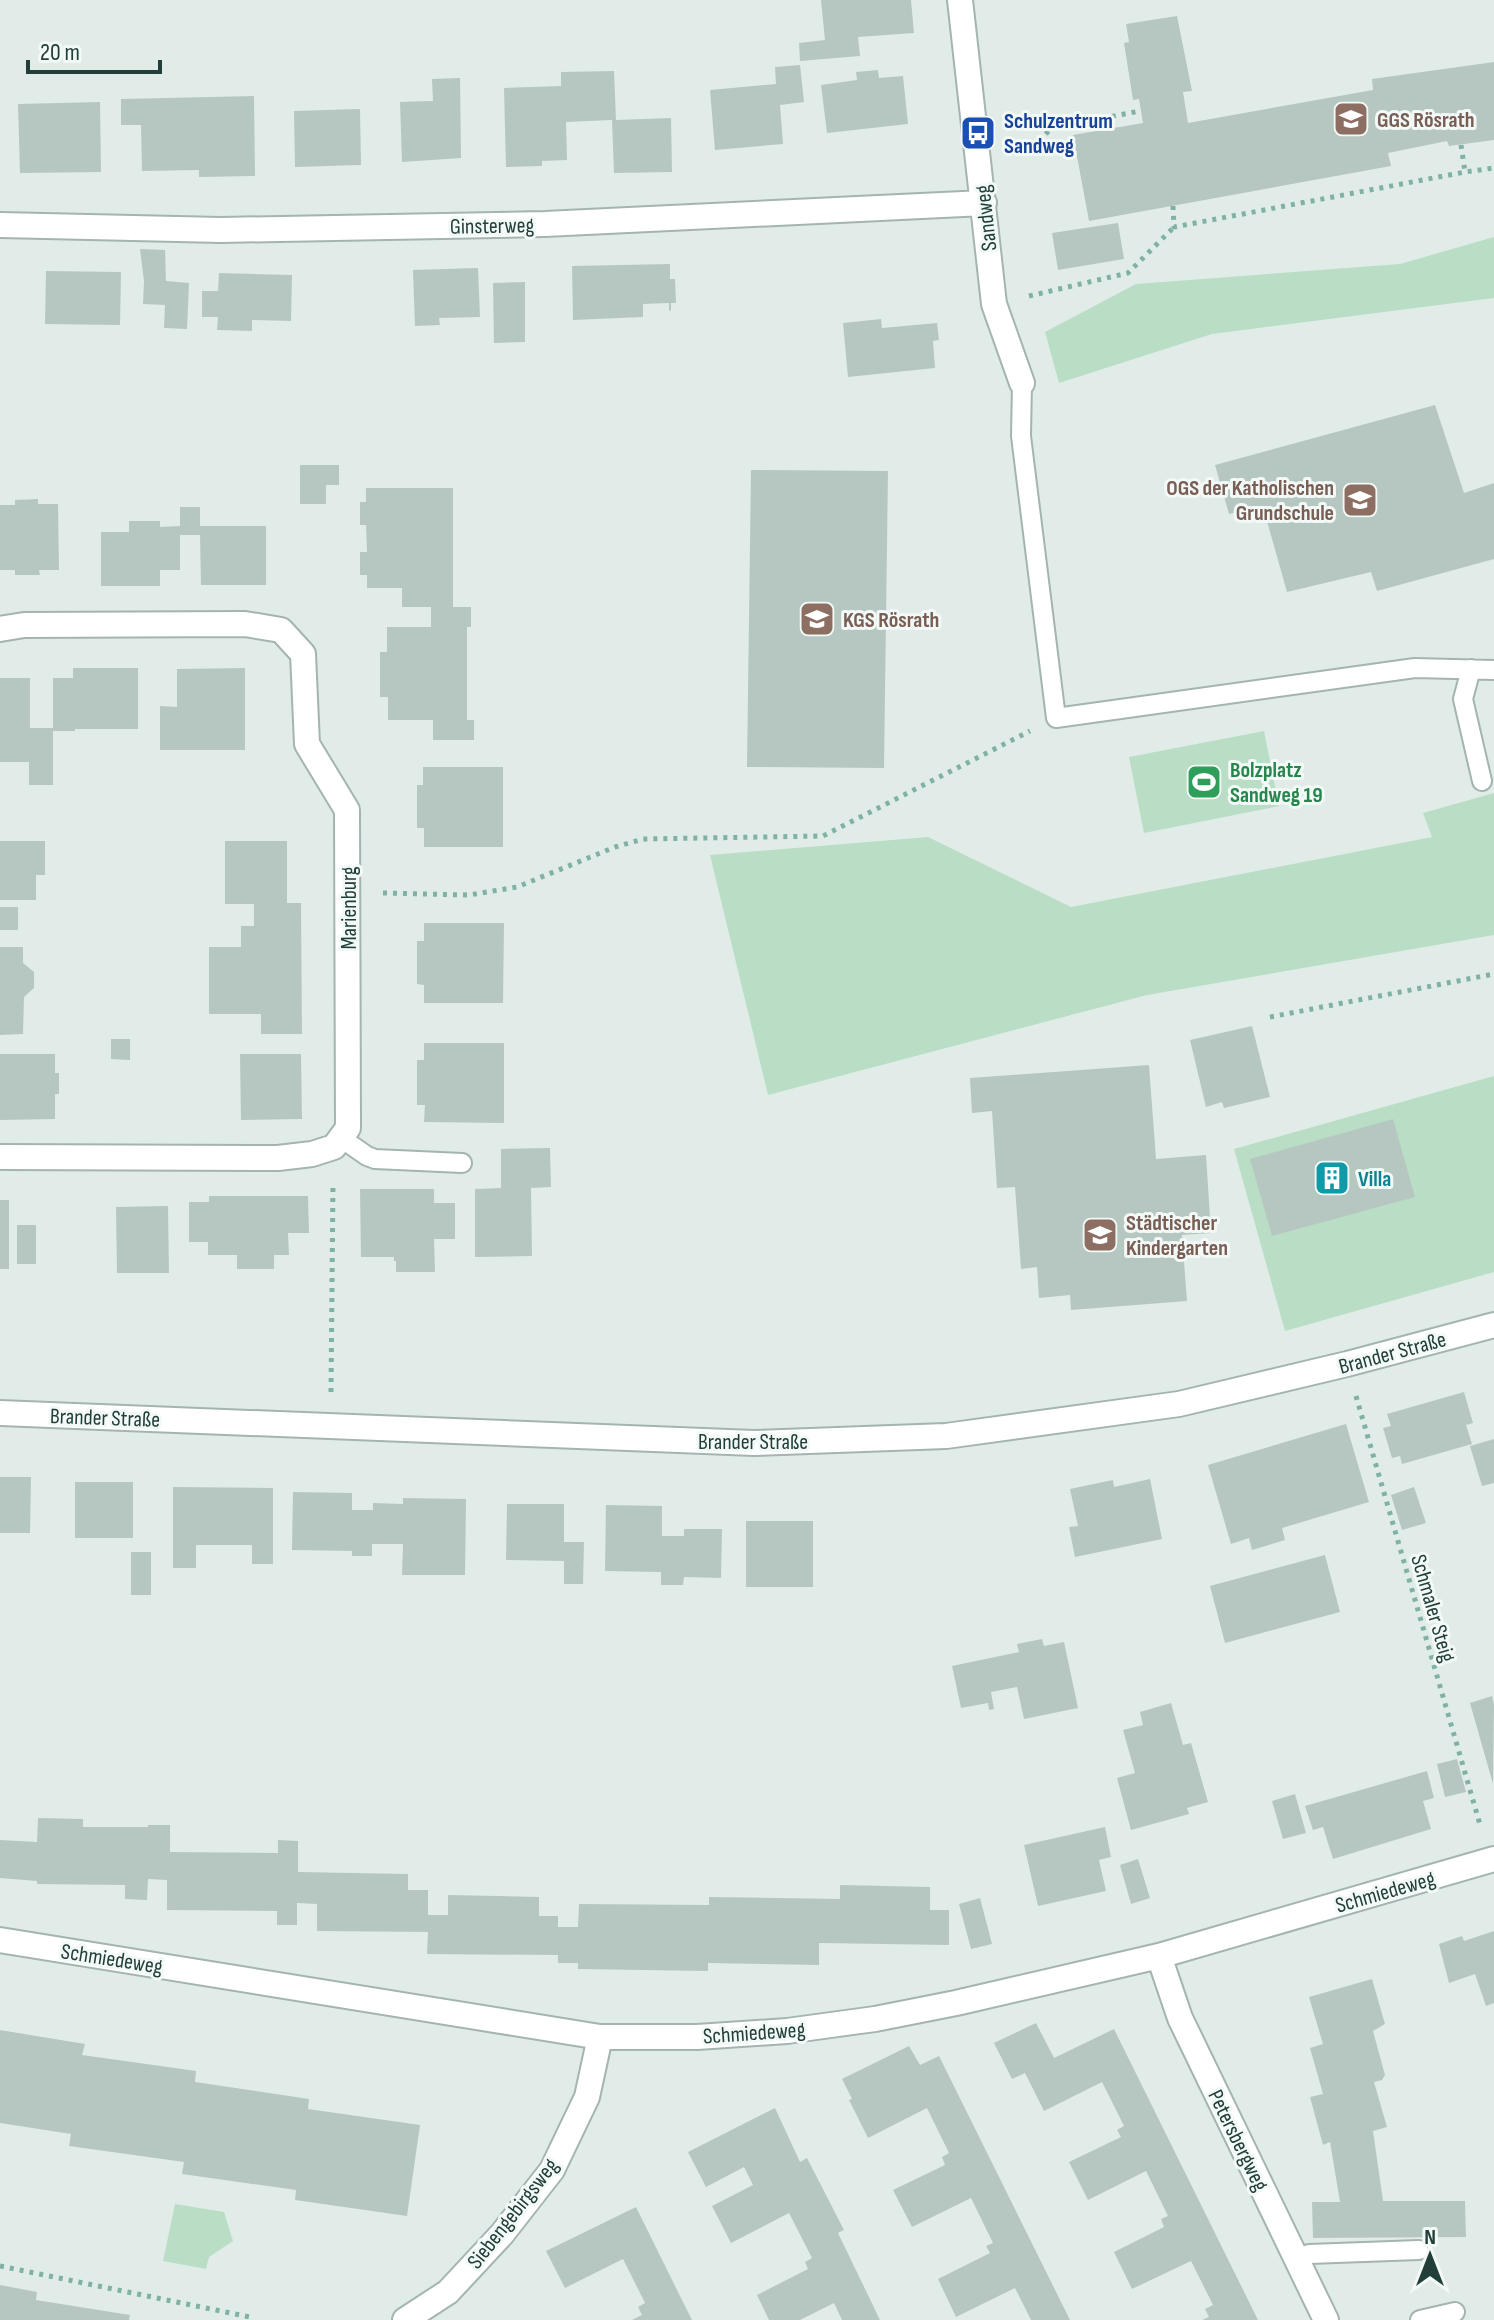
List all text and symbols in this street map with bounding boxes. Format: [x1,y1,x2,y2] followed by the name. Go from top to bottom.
[28,24,160,74] scale bar
[40,38,80,67] text: 20 m
[1332,100,1370,138] school or university icon: GGS Rösrath
[1377,107,1475,134] place label: GGS Rösrath
[1004,108,1113,160] place label: Schulzentrum Sandweg
[959,114,997,152] bus stop icon: Schulzentrum Sandweg
[970,183,1003,252] street label: Sandweg
[450,212,535,241] street label: Ginsterweg
[1166,475,1334,527] place label: OGS der Katholischen Grundschule
[1341,481,1379,519] school or university icon: OGS der Katholischen Grundschule
[798,600,836,638] school or university icon: KGS Rösrath
[843,607,939,634] place label: KGS Rösrath
[1230,757,1323,809] place label: Bolzplatz Sandweg 19
[1185,763,1223,801] sports icon: Bolzplatz Sandweg 19
[336,866,363,950] street label: Marienburg
[1313,1159,1351,1197] building icon: Villa
[1358,1166,1391,1193] place label: Villa
[1126,1210,1228,1262] place label: Städtischer Kindergarten
[1081,1216,1119,1254] school or university icon: Städtischer Kindergarten
[1336,1326,1449,1381] street label: Brander Straße
[49,1403,160,1434] street label: Brander Straße
[698,1429,808,1456] street label: Brander Straße
[1404,1552,1461,1666] street label: Schmaler Steig
[1332,1865,1439,1920] street label: Schmiedeweg
[59,1938,165,1981] street label: Schmiedeweg
[702,2016,806,2051] street label: Schmiedeweg
[1202,2086,1274,2196] street label: Petersbergweg
[462,2153,565,2275] street label: Siebengebirgsweg
[1390,2216,1470,2296] north arrow
[1424,2224,1436,2251] text: N

